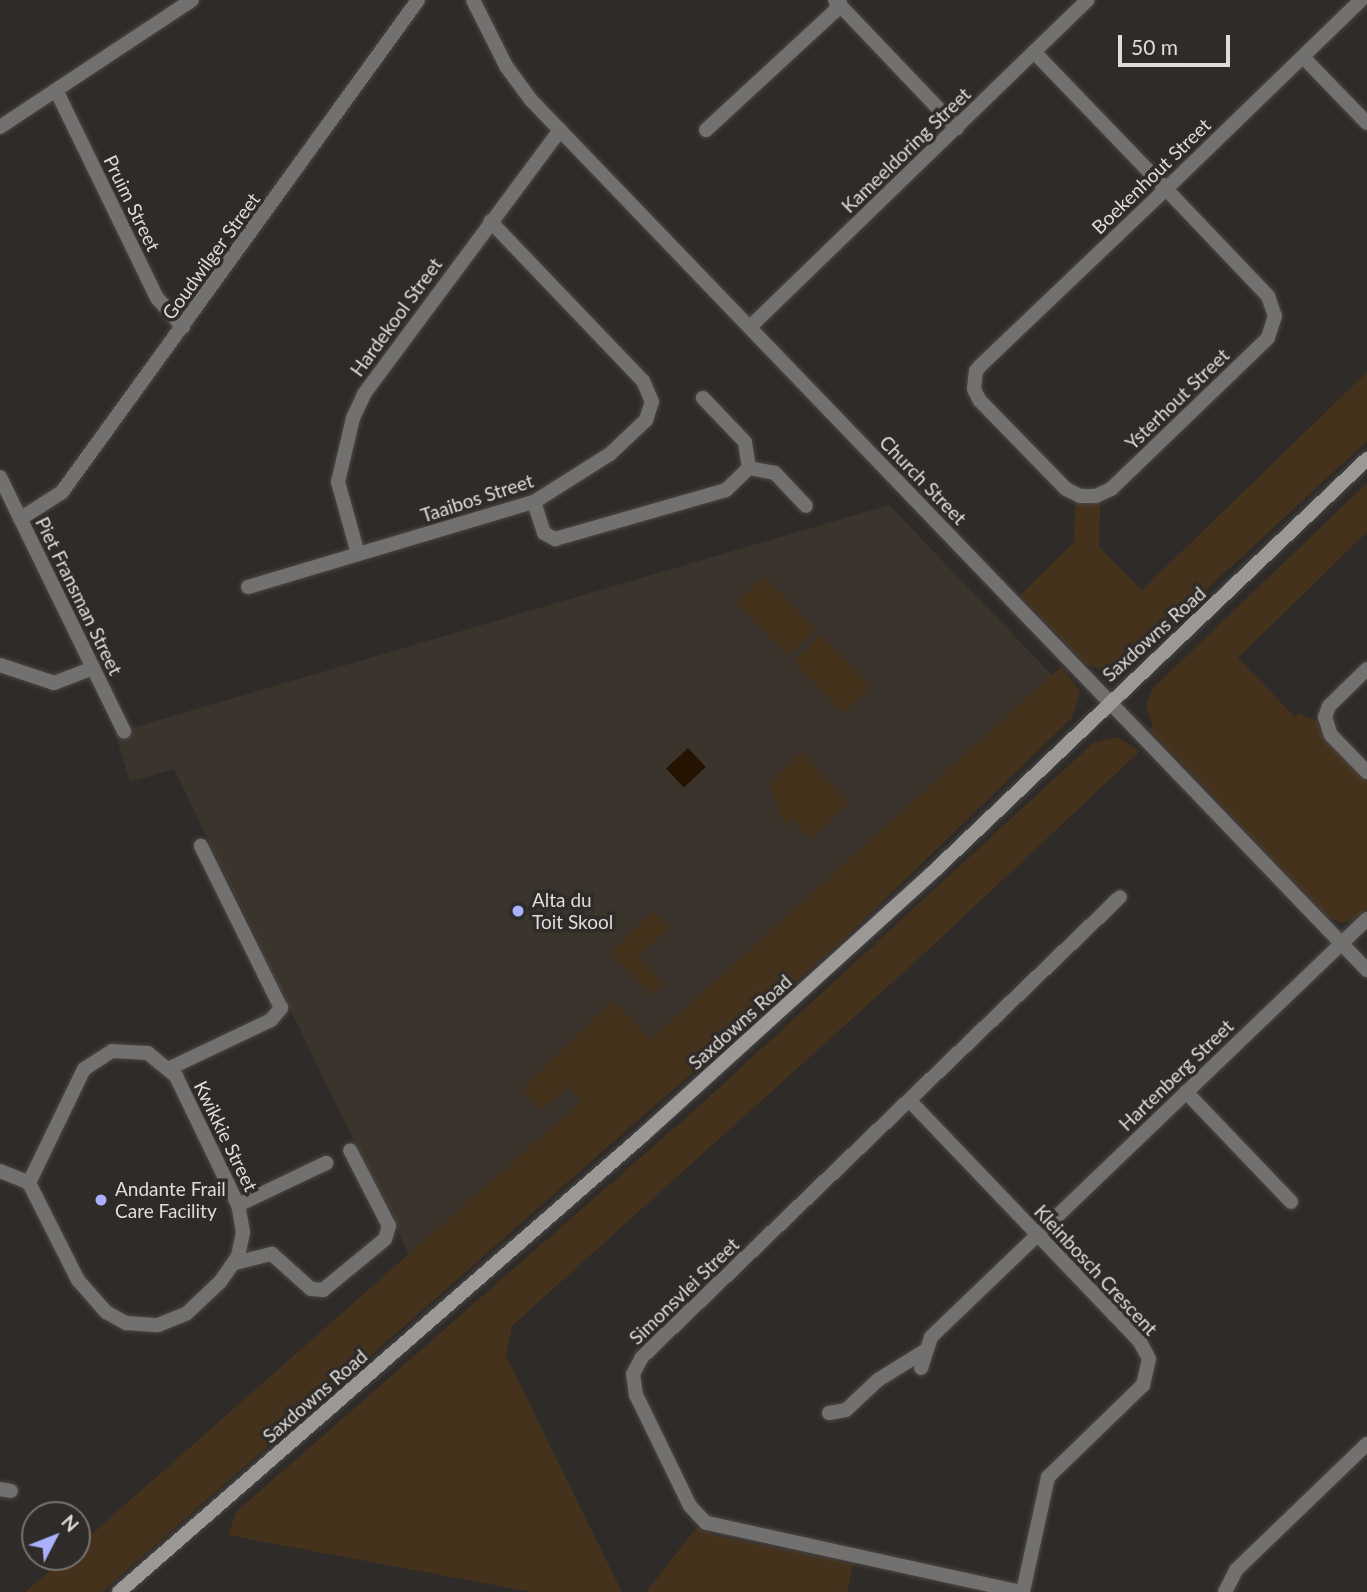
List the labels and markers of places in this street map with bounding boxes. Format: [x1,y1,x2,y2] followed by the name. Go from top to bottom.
[532,889,613,933] place label: Alta du Toit Skool
[510,903,526,919] marker: Alta du Toit Skool
[115,1178,226,1222] place label: Andante Frail Care Facility
[93,1192,109,1208] marker: Andante Frail Care Facility

